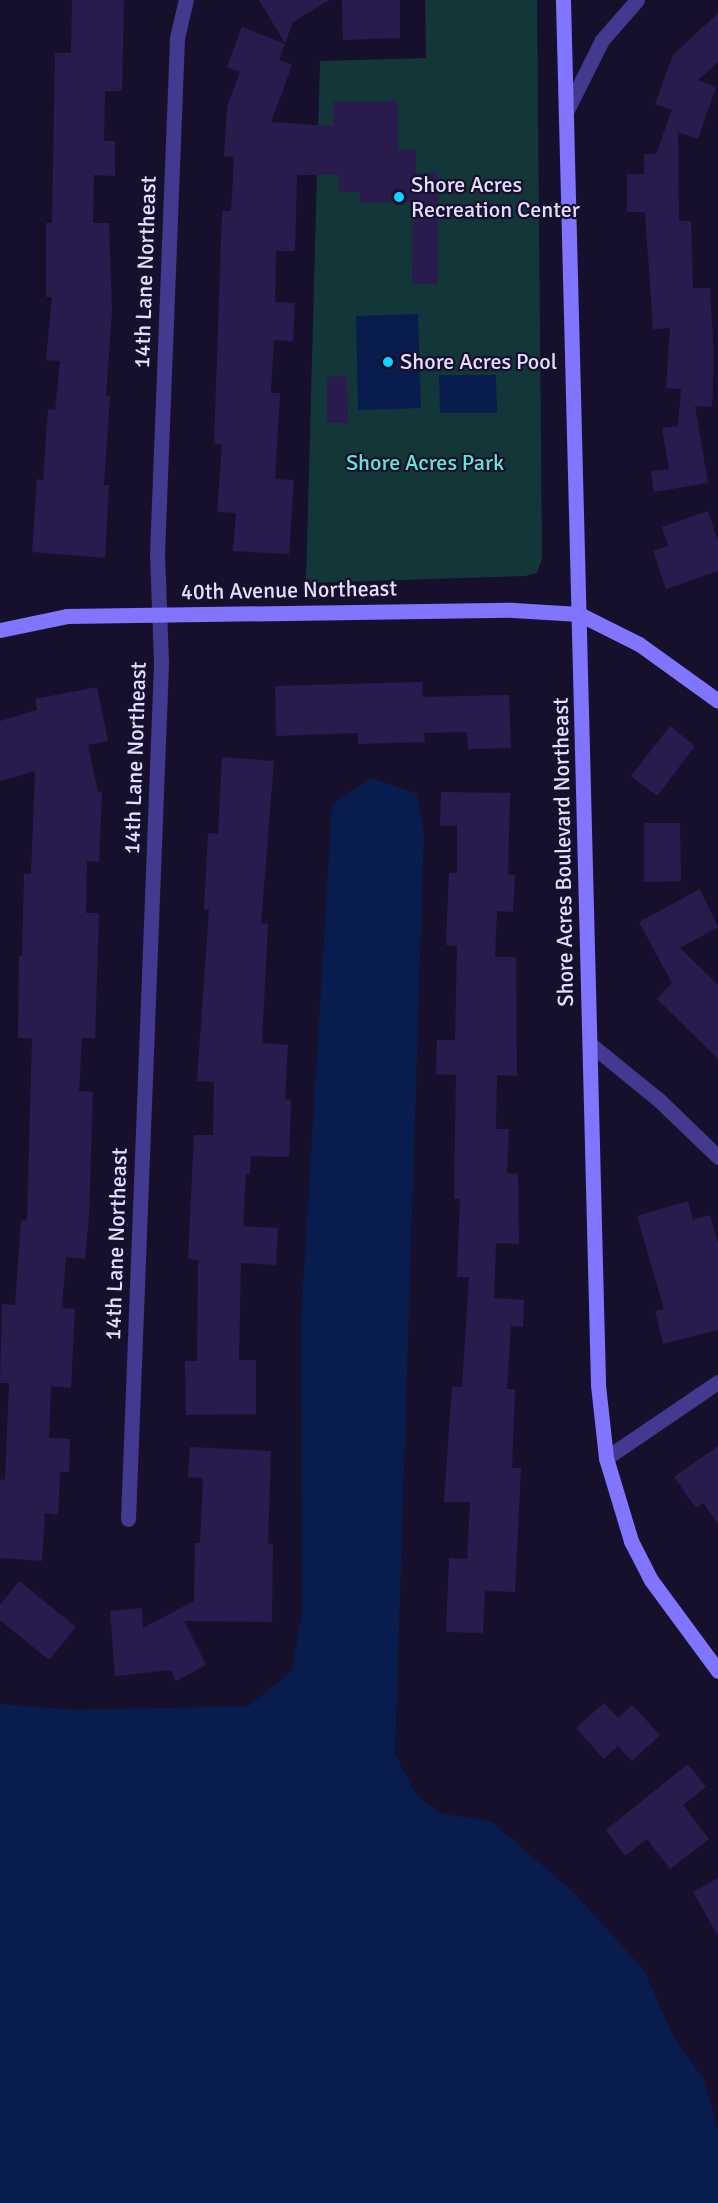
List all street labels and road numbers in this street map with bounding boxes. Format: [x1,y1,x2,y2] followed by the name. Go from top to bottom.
[128,175,162,369] street label: 14th Lane Northeast
[181,575,397,605] street label: 40th Avenue Northeast
[118,661,152,855] street label: 14th Lane Northeast
[547,697,579,1007] street label: Shore Acres Boulevard Northeast
[99,1147,133,1341] street label: 14th Lane Northeast

